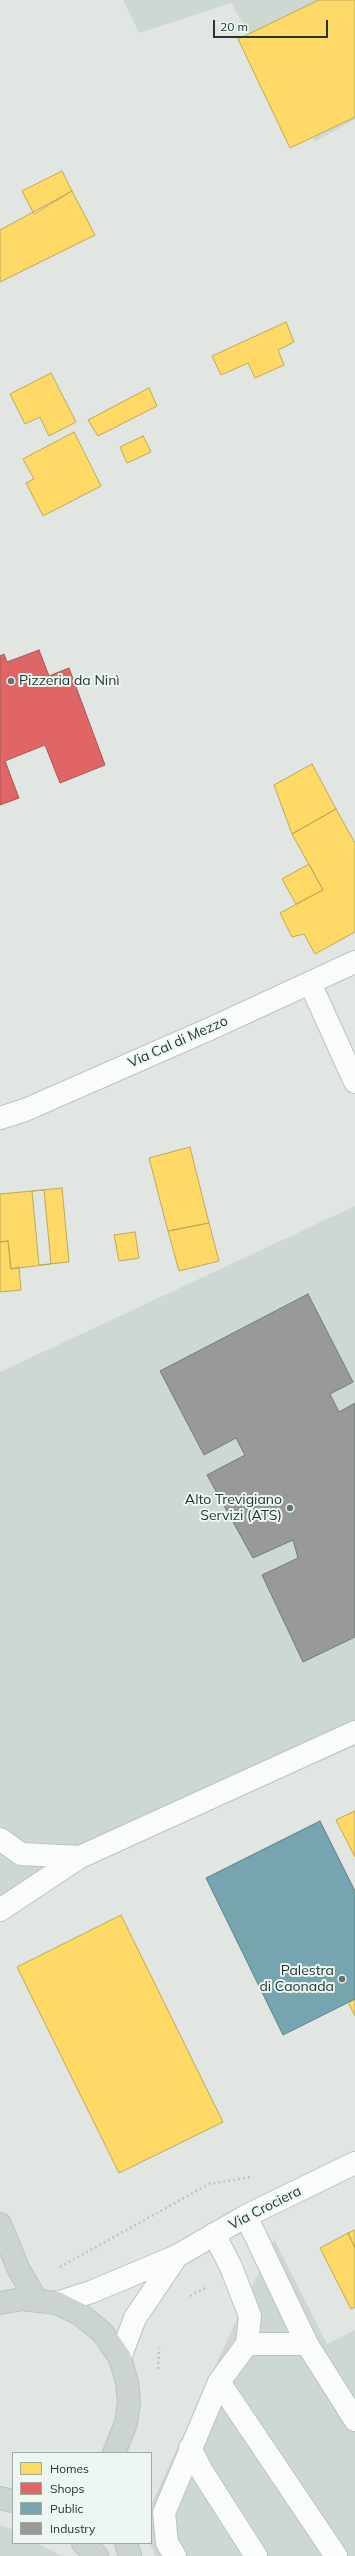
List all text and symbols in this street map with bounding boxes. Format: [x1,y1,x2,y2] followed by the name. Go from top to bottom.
[215,12,330,38] scale bar
[220,19,248,34] text: 20 m
[19,673,120,689] place label: Pizzeria da Ninì
[6,676,16,686] marker: Pizzeria da Ninì
[126,1013,230,1071] street label: Via Cal di Mezzo
[185,1492,282,1524] place label: Alto Trevigiano Servizi (ATS)
[285,1503,295,1513] marker: Alto Trevigiano Servizi (ATS)
[259,1963,334,1996] place label: Palestra di Caonada
[337,1974,347,1984] marker: Palestra di Caonada
[226,2183,304,2233] street label: Via Crociera
[12,2452,152,2544] legend
[50,2461,89,2476] text: Homes
[50,2481,85,2496] text: Shops
[50,2501,84,2516] text: Public
[50,2521,95,2536] text: Industry

